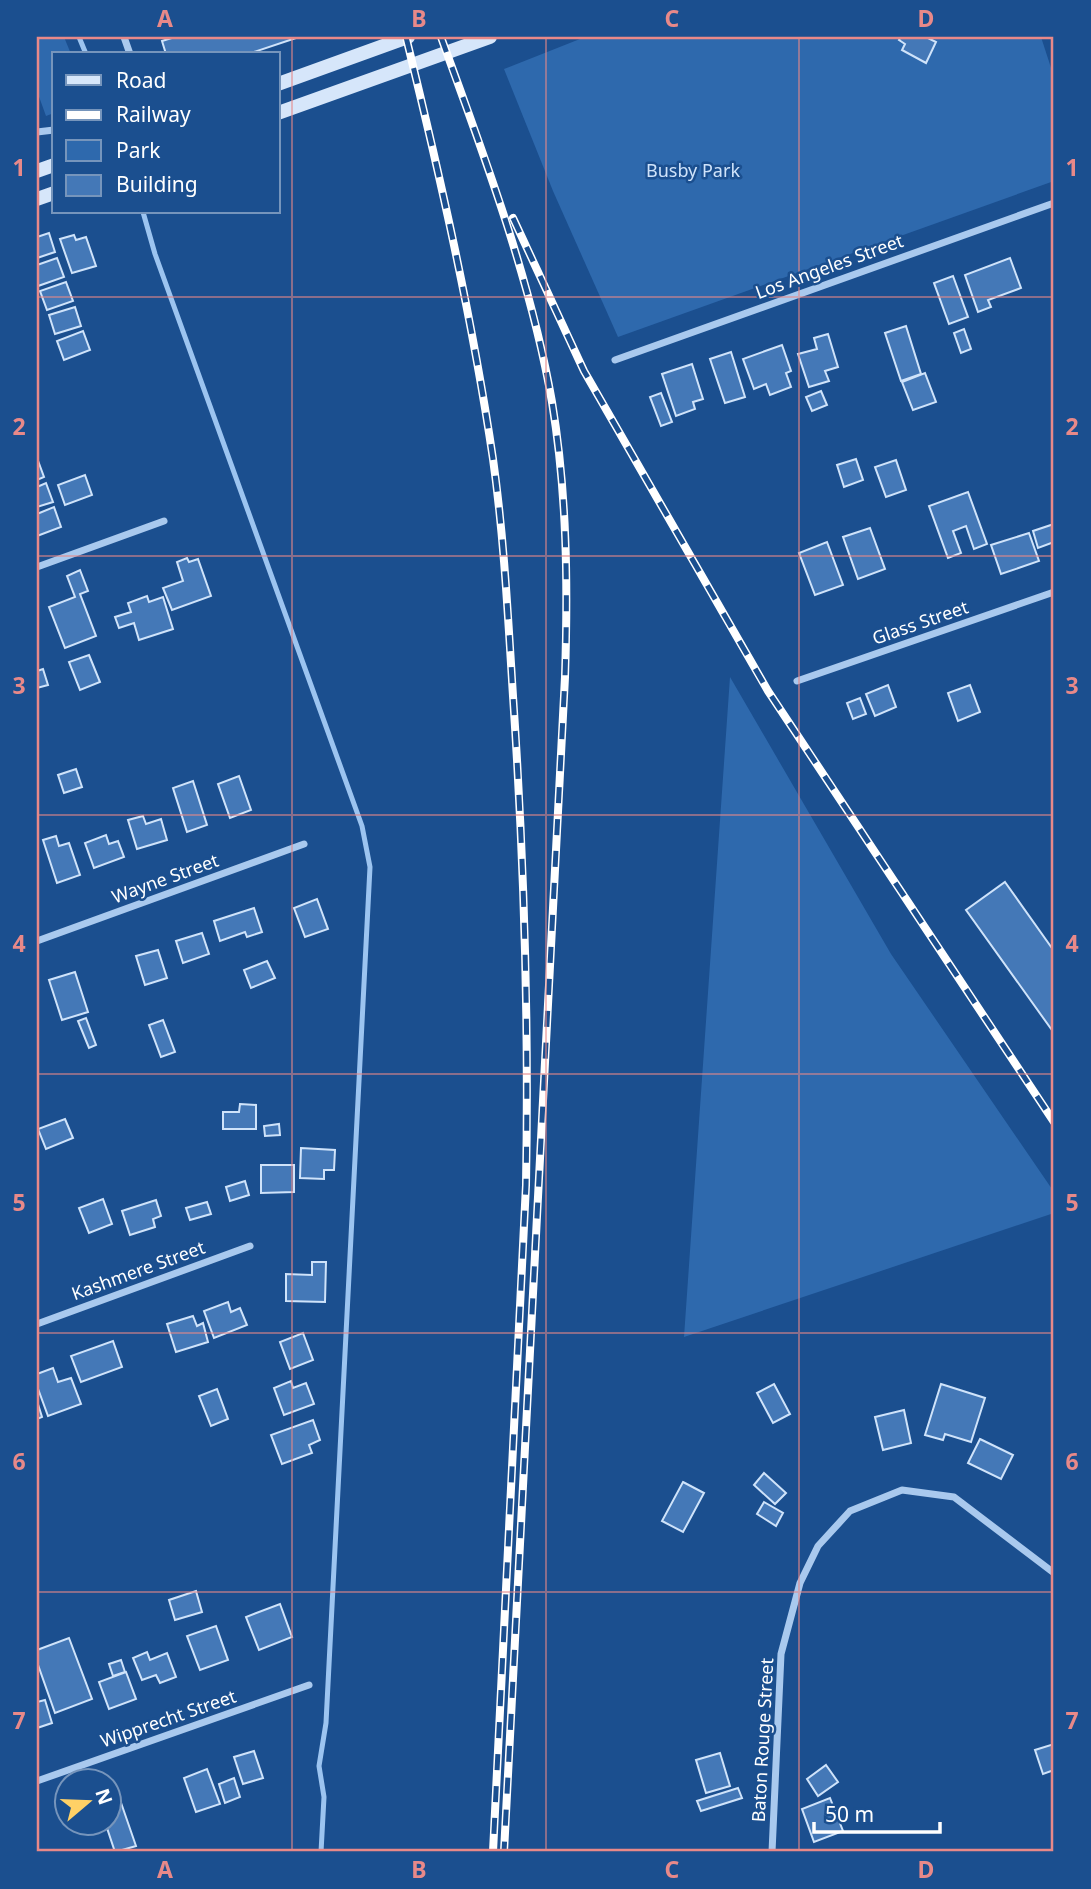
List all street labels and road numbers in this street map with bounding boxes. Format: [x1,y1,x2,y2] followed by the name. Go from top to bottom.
[752,228,907,304] street label: Los Angeles Street
[869,594,972,650] street label: Glass Street
[108,847,222,908] street label: Wayne Street
[68,1235,208,1305] street label: Kashmere Street
[746,1657,778,1823] street label: Baton Rouge Street
[97,1683,239,1752] street label: Wipprecht Street

